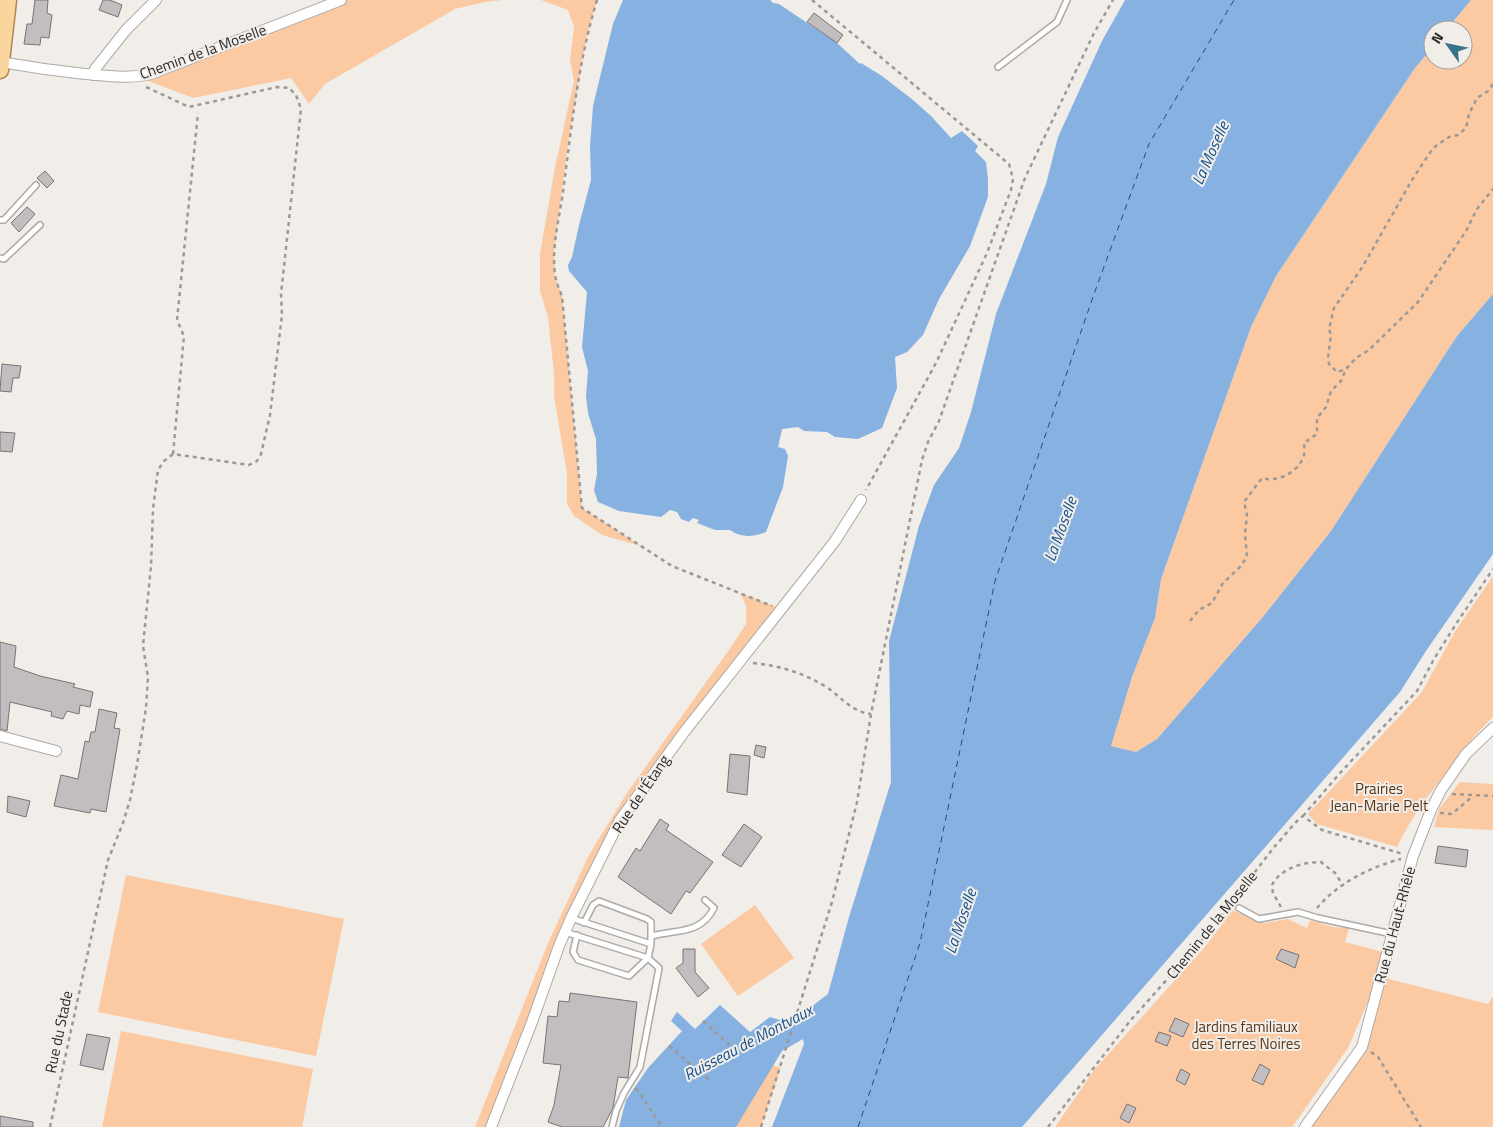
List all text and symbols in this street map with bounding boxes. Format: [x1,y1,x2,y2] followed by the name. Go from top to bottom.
[136,18,270,85] street label: Chemin de la Moselle
[1423,20,1473,70] north arrow
[1425,28,1448,47] text: N
[1185,116,1235,189] water label: La Moselle
[1037,492,1083,565] water label: La Moselle
[606,750,675,838] street label: Rue de l'Étang
[1330,777,1429,817] park label: Prairies Jean-Marie Pelt
[1368,864,1421,986] street label: Rue du Haut-Rhêle
[1161,866,1263,984] street label: Chemin de la Moselle
[938,884,983,957] water label: La Moselle
[39,989,78,1075] street label: Rue du Stade
[679,997,819,1086] water label: Ruisseau de Montvaux
[1192,1015,1300,1055] park label: Jardins familiaux des Terres Noires

